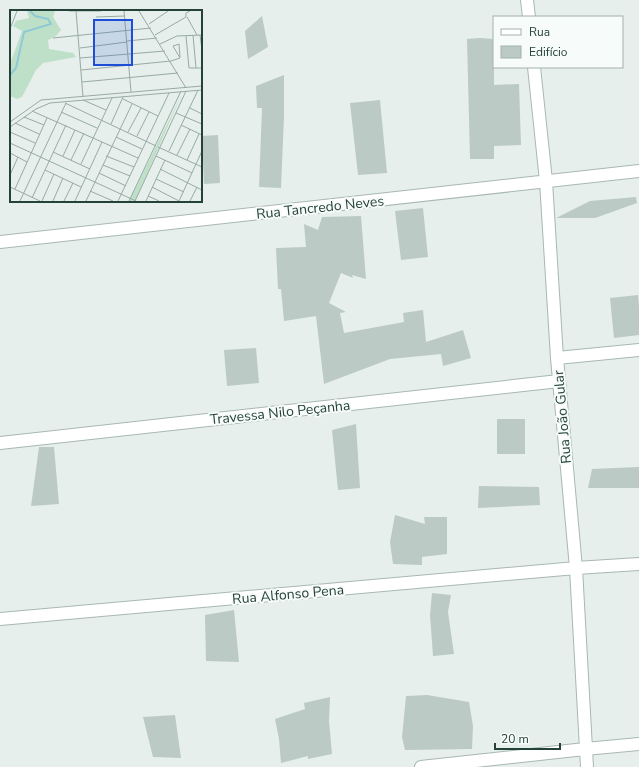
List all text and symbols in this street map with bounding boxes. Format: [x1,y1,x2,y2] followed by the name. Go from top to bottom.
[10,10,202,202] inset map
[493,16,623,68] legend
[529,24,550,40] text: Rua
[529,44,568,60] text: Edifício
[255,191,385,224] street label: Rua Tancredo Neves
[549,369,576,465] street label: Rua João Gular
[209,396,351,429] street label: Travessa Nilo Peçanha
[231,580,345,609] street label: Rua Alfonso Pena
[495,725,560,751] scale bar
[501,731,529,747] text: 20 m

